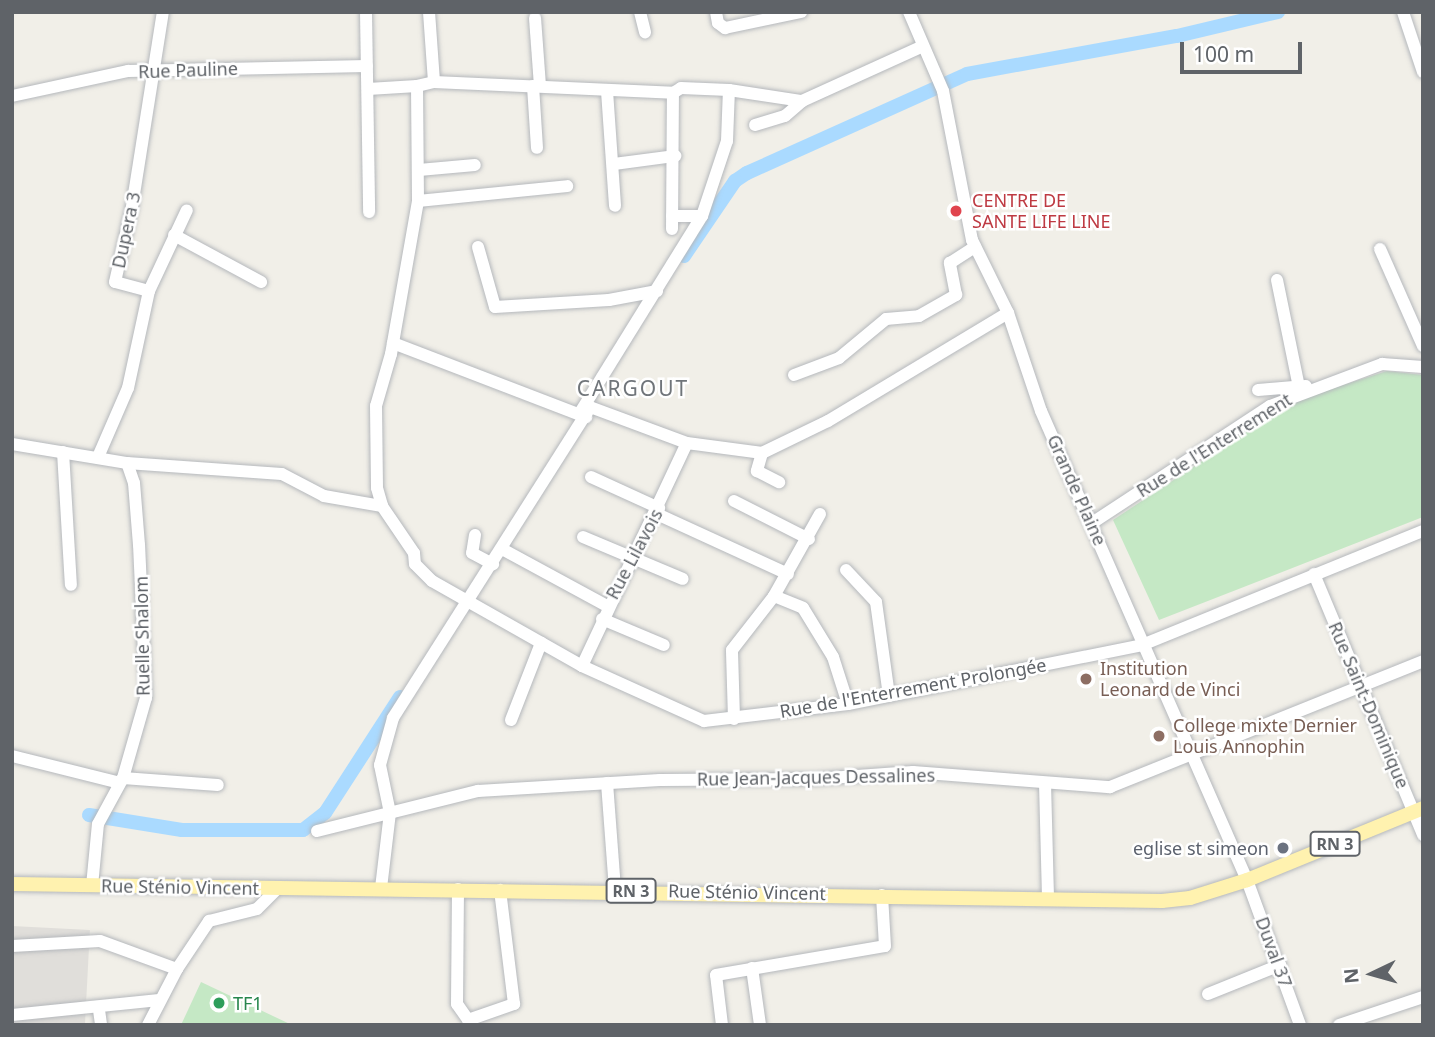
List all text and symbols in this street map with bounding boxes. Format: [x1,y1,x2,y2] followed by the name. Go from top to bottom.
[1183,28,1306,72] scale bar
[1193,40,1254,68] text: 100 m
[138,57,238,83] street label: Rue Pauline
[107,190,145,270] street label: Dupera 3
[972,190,1111,232] place label: CENTRE DE SANTE LIFE LINE
[946,201,966,221] marker: CENTRE DE SANTE LIFE LINE
[578,375,688,401] district label: CARGOUT
[1132,388,1296,502] street label: Rue de l'Enterrement
[1043,431,1111,549] street label: Grande Plaine
[601,505,667,603] street label: Rue Lilavois
[130,576,154,696] street label: Ruelle Shalom
[1324,618,1414,792] street label: Rue Saint-Dominique
[778,654,1048,722] street label: Rue de l'Enterrement Prolongée
[1100,658,1240,700] place label: Institution Leonard de Vinci
[1078,671,1094,687] marker: Institution Leonard de Vinci
[1173,715,1357,758] place label: College mixte Dernier Louis Annophin
[1151,728,1167,744] marker: College mixte Dernier Louis Annophin
[697,764,935,790] street label: Rue Jean-Jacques Dessalines
[1309,832,1361,856] road number: RN 3
[1133,837,1269,859] place label: eglise st simeon
[1275,840,1291,856] marker: eglise st simeon
[101,875,259,899] street label: Rue Sténio Vincent
[605,878,657,904] road number: RN 3
[668,880,826,904] street label: Rue Sténio Vincent
[1251,914,1297,990] street label: Duval 37
[1337,939,1407,1009] north arrow
[1337,967,1365,985] text: N
[233,992,263,1014] place label: TF1
[211,995,227,1011] marker: TF1

